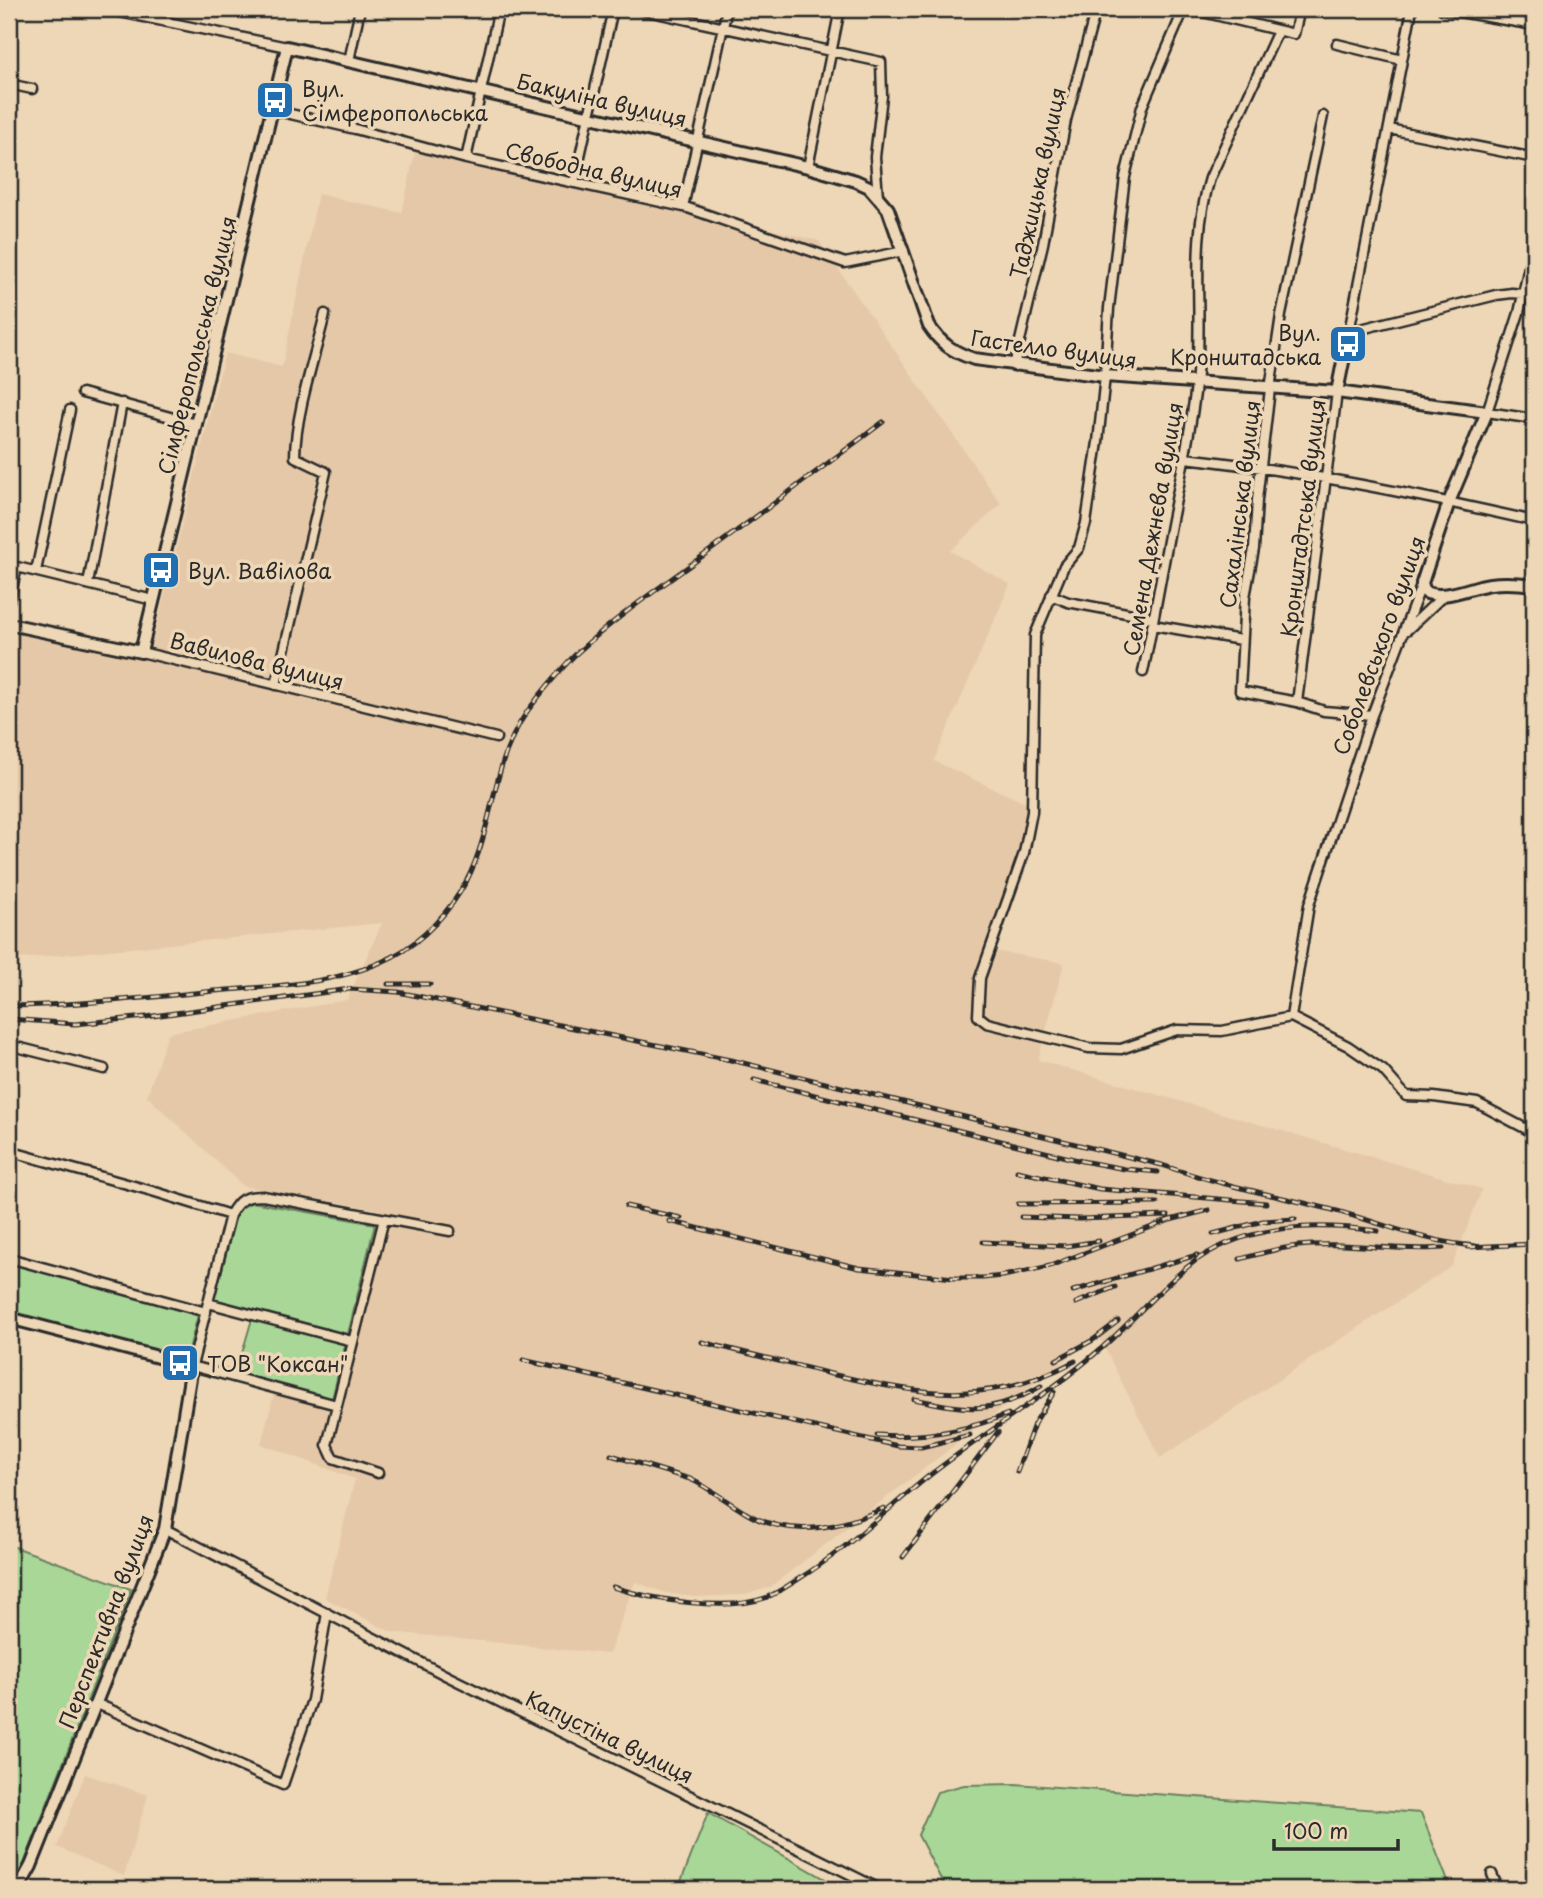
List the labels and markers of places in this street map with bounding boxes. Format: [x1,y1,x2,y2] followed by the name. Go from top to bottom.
[302,72,488,128] place label: Вул. Сімферопольська
[254,79,296,121] bus stop icon: Вул. Сімферопольська
[1170,316,1321,372] place label: Вул. Кронштадська
[1327,323,1369,365] bus stop icon: Вул. Кронштадська
[140,549,182,591] bus stop icon: Вул. Вавілова
[188,554,331,586] place label: Вул. Вавілова
[159,1342,201,1384] bus stop icon: ТОВ "Коксан"
[207,1347,348,1379] place label: ТОВ "Коксан"

